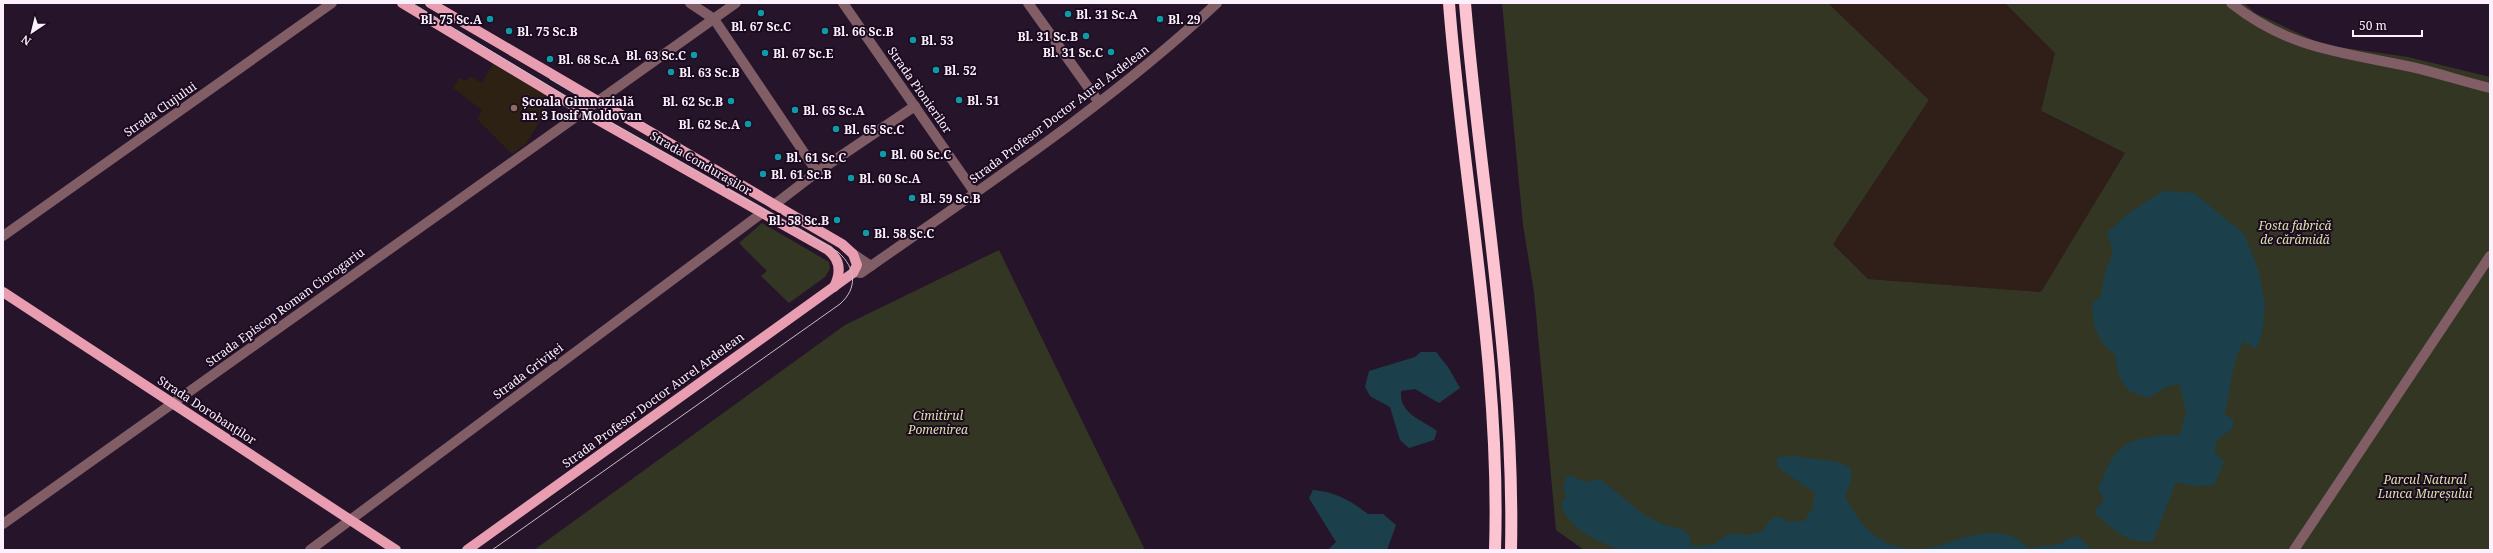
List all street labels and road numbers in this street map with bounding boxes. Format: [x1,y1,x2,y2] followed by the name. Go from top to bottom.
[966,41,1152,187] street label: Strada Profesor Doctor Aurel Ardelean
[884,43,956,137] street label: Strada Pionierilor
[120,77,200,140] street label: Strada Clujului
[647,127,755,199] street label: Strada Condurașilor
[202,243,368,370] street label: Strada Episcop Roman Ciorogariu
[559,328,747,472] street label: Strada Profesor Doctor Aurel Ardelean
[490,339,567,403] street label: Strada Griviței
[154,372,260,449] street label: Strada Dorobanților

